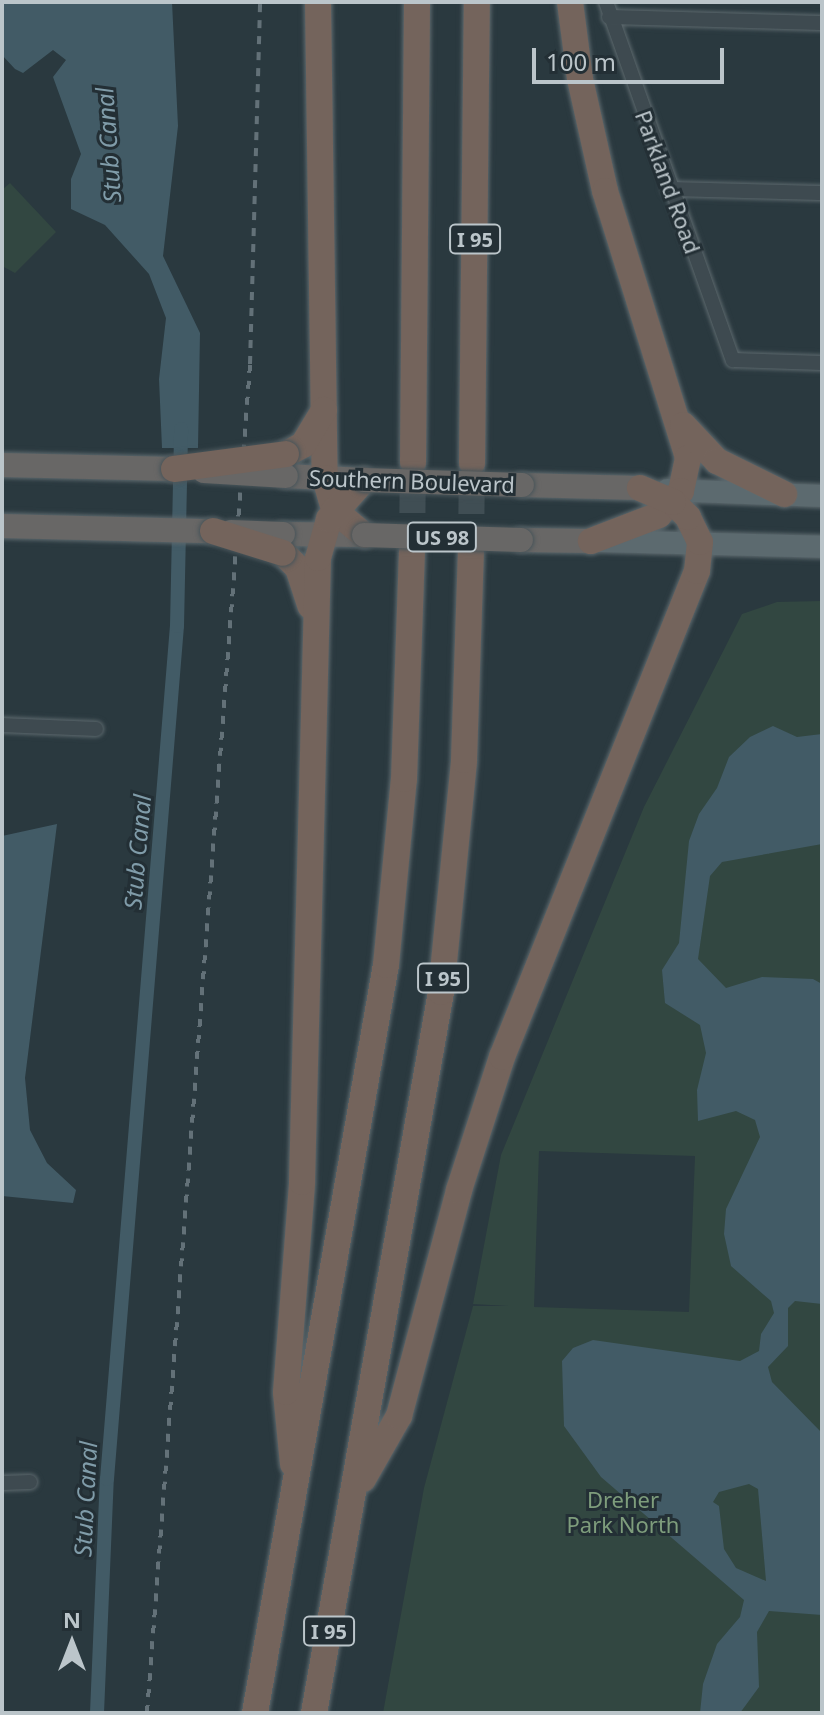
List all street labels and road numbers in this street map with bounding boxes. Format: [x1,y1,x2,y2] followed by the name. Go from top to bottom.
[630,107,706,257] street label: Parkland Road
[449,223,501,255] road number: I 95
[309,464,515,498] street label: Southern Boulevard
[406,521,478,553] road number: US 98
[417,962,469,994] road number: I 95
[303,1615,355,1647] road number: I 95

